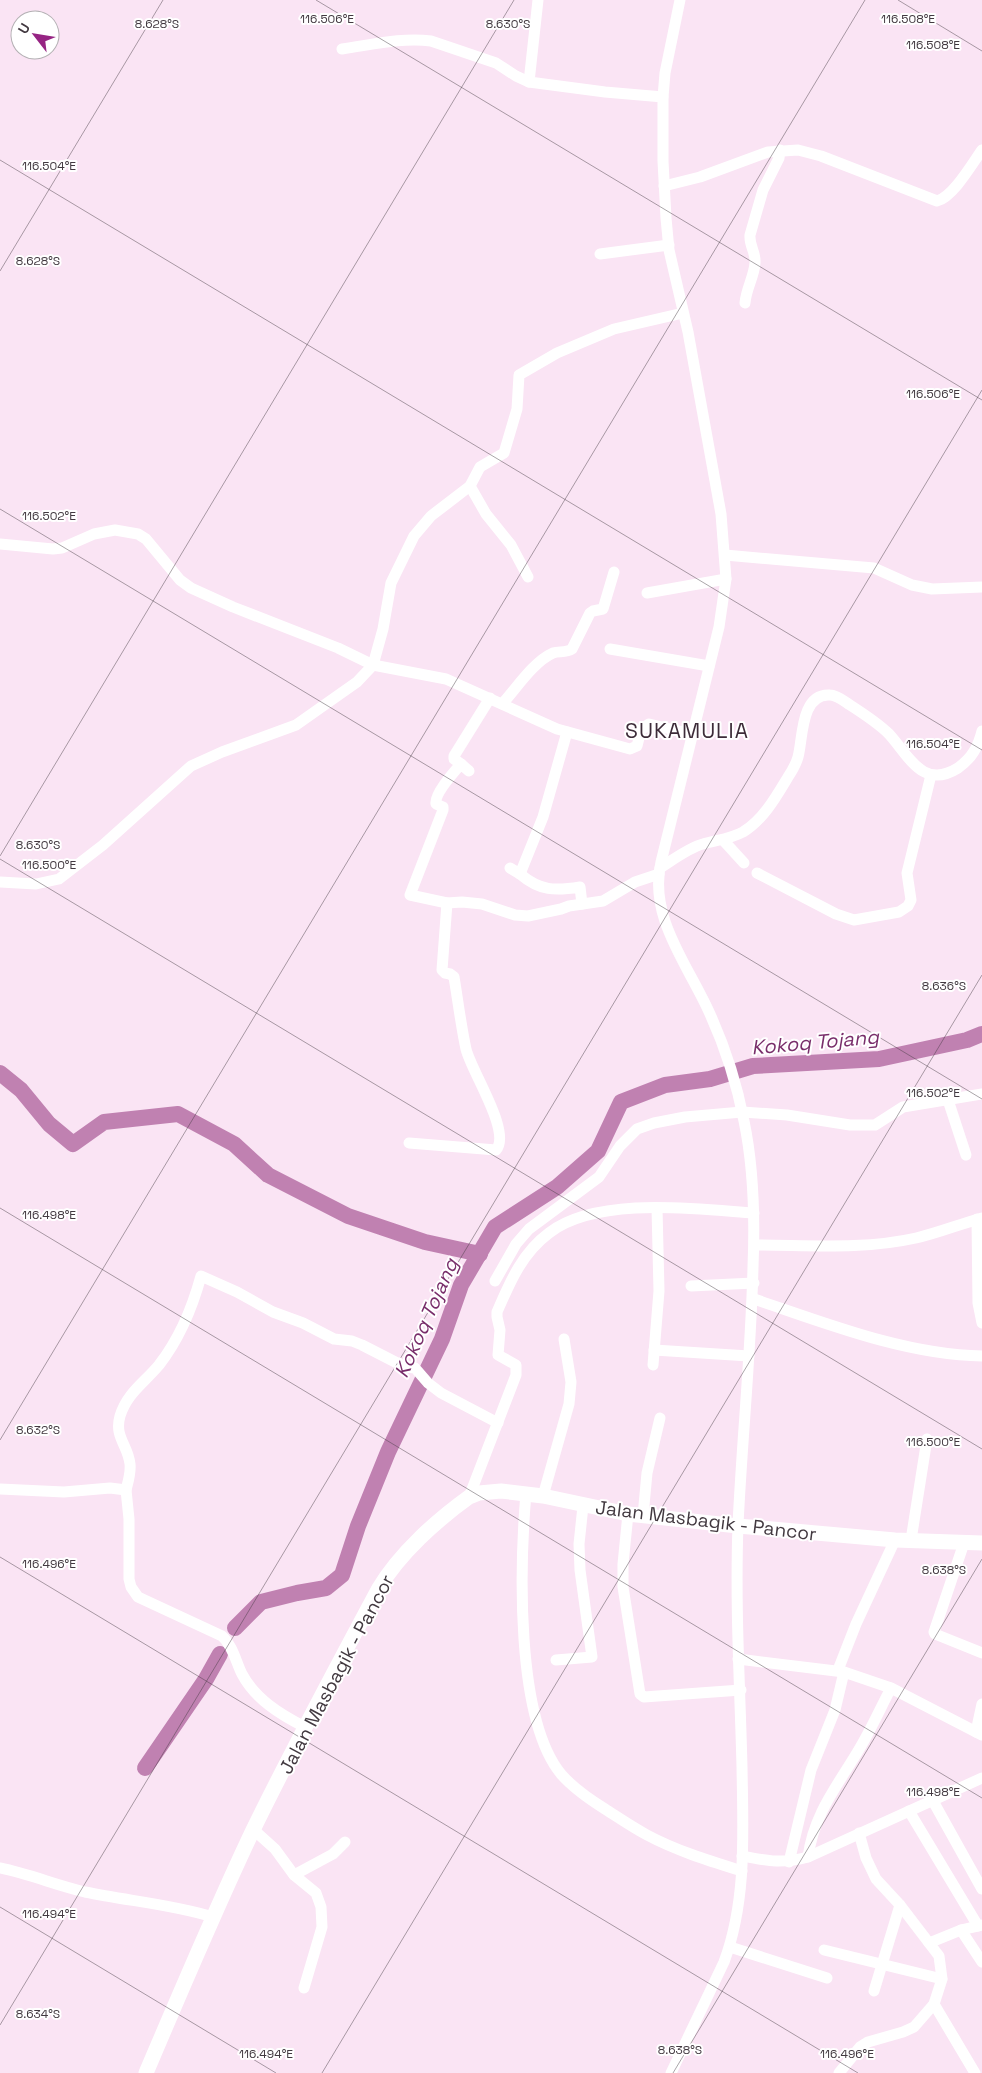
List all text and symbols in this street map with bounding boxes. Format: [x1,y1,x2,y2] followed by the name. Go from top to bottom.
[10,10,60,60] north arrow
[300,11,354,27] text: 116.506°E
[881,11,935,27] text: 116.508°E
[135,16,179,32] text: 8.628°S
[486,16,530,32] text: 8.630°S
[14,20,34,37] text: U
[906,37,960,53] text: 116.508°E
[22,158,76,174] text: 116.504°E
[16,253,60,269] text: 8.628°S
[906,386,960,402] text: 116.506°E
[22,508,76,524] text: 116.502°E
[625,717,749,744] district label: SUKAMULIA
[906,736,960,752] text: 116.504°E
[16,837,60,853] text: 8.630°S
[22,857,76,873] text: 116.500°E
[922,978,966,994] text: 8.636°S
[750,1023,881,1061] water label: Kokoq Tojang
[906,1085,960,1101] text: 116.502°E
[22,1207,76,1223] text: 116.498°E
[388,1253,464,1382] water label: Kokoq Tojang
[16,1422,60,1438] text: 8.632°S
[906,1434,960,1450] text: 116.500°E
[594,1495,818,1546] street label: Jalan Masbagik - Pancor
[22,1556,76,1572] text: 116.496°E
[922,1562,966,1578] text: 8.638°S
[273,1570,400,1778] street label: Jalan Masbagik - Pancor
[906,1784,960,1800] text: 116.498°E
[22,1906,76,1922] text: 116.494°E
[16,2006,60,2022] text: 8.634°S
[658,2042,702,2058] text: 8.638°S
[239,2046,293,2062] text: 116.494°E
[820,2046,874,2062] text: 116.496°E

